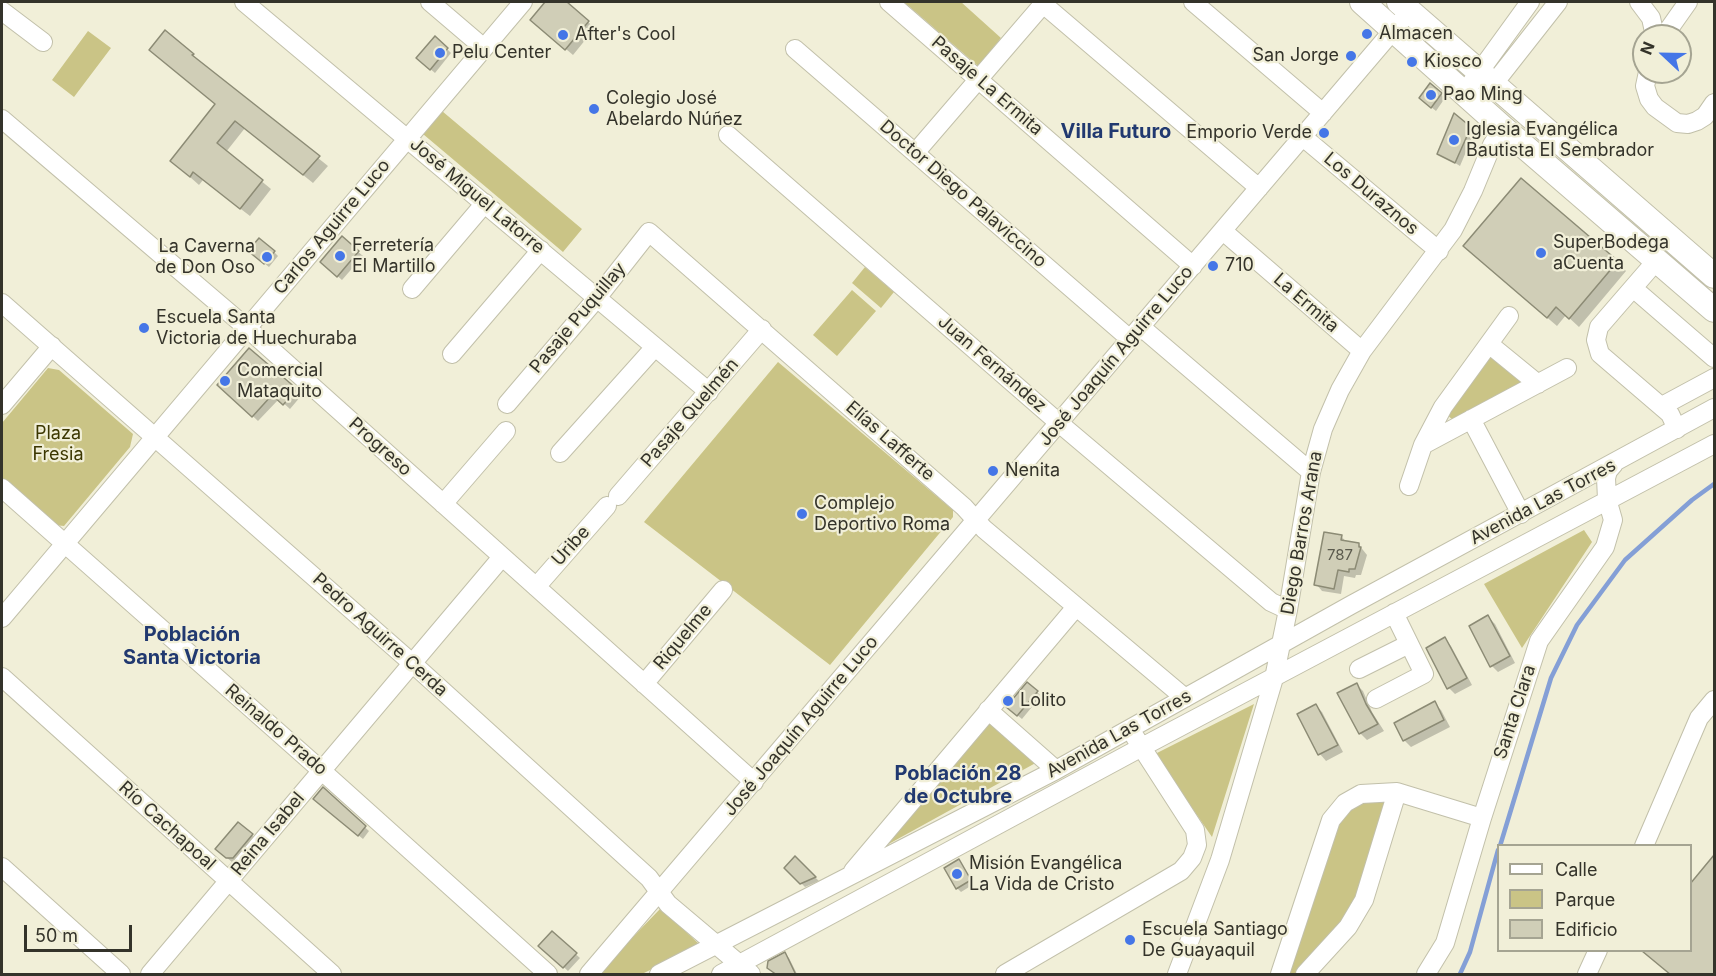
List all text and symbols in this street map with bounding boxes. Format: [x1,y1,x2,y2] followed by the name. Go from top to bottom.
[1379,23,1453,45] place label: Almacen
[575,24,676,46] place label: After's Cool
[1632,24,1692,84] north arrow
[1360,27,1374,41] marker: Almacen
[556,28,570,42] marker: After's Cool
[927,32,1047,140] street label: Pasaje La Ermita
[1636,39,1659,57] text: N
[452,42,551,64] place label: Pelu Center
[1253,45,1339,67] place label: San Jorge
[433,46,447,60] marker: Pelu Center
[1344,49,1358,63] marker: San Jorge
[1424,51,1482,73] place label: Kiosco
[1405,55,1419,69] marker: Kiosco
[1443,84,1523,106] place label: Pao Ming
[606,88,743,130] place label: Colegio José Abelardo Núñez
[1424,88,1438,102] marker: Pao Ming
[587,102,601,116] marker: Colegio José Abelardo Núñez
[875,116,1051,272] street label: Doctor Diego Palaviccino
[1466,119,1654,162] place label: Iglesia Evangélica Bautista El Sembrador
[1061,120,1171,144] district label: Villa Futuro
[1186,122,1312,144] place label: Emporio Verde
[1317,126,1331,140] marker: Emporio Verde
[405,133,549,259] street label: José Miguel Latorre
[1447,133,1461,147] marker: Iglesia Evangélica Bautista El Sembrador
[1319,148,1423,240] street label: Los Duraznos
[269,155,395,299] street label: Carlos Aguirre Luco
[1553,232,1669,274] place label: SuperBodega aCuenta
[352,235,435,278] place label: Ferretería El Martillo
[155,236,255,278] place label: La Caverna de Don Oso
[1534,246,1548,260] marker: SuperBodega aCuenta
[333,249,347,263] marker: Ferretería El Martillo
[260,250,274,264] marker: La Caverna de Don Oso
[1225,255,1254,277] place label: 710
[525,258,631,378] street label: Pasaje Puquillay
[1206,259,1220,273] marker: 710
[1034,261,1198,451] street label: José Joaquín Aguirre Luco
[1269,269,1343,337] street label: La Ermita
[156,307,357,350] place label: Escuela Santa Victoria de Huechuraba
[933,311,1051,417] street label: Juan Fernández
[137,321,151,335] marker: Escuela Santa Victoria de Huechuraba
[637,354,743,472] street label: Pasaje Quelmén
[237,360,323,403] place label: Comercial Mataquito
[218,374,232,388] marker: Comercial Mataquito
[841,397,939,485] street label: Elías Lafferte
[344,413,416,481] street label: Progreso
[32,423,84,466] park label: Plaza Fresia
[1277,450,1327,616] street label: Diego Barros Arana
[1466,454,1620,550] street label: Avenida Las Torres
[1005,460,1060,482] place label: Nenita
[986,464,1000,478] marker: Nenita
[814,493,950,536] place label: Complejo Deportivo Roma
[795,507,809,521] marker: Complejo Deportivo Roma
[547,522,595,570] street label: Uribe
[1327,546,1353,564] house number: 787
[308,569,452,701] street label: Pedro Aguirre Cerda
[649,600,717,674] street label: Riquelme
[123,623,261,670] district label: Población Santa Victoria
[719,631,883,821] street label: José Joaquín Aguirre Luco
[1490,662,1540,762] street label: Santa Clara
[220,680,332,780] street label: Reinaldo Prado
[1043,685,1195,783] street label: Avenida Las Torres
[1020,690,1066,712] place label: Lolito
[1001,694,1015,708] marker: Lolito
[895,762,1021,809] district label: Población 28 de Octubre
[114,777,220,875] street label: Río Cachapoal
[227,788,309,880] street label: Reina Isabel
[1497,844,1692,952] legend
[969,853,1122,896] place label: Misión Evangélica La Vida de Cristo
[1555,859,1597,880] text: Calle
[950,867,964,881] marker: Misión Evangélica La Vida de Cristo
[1555,889,1615,910] text: Parque
[27,913,135,951] scale bar
[1142,919,1288,962] place label: Escuela Santiago De Guayaquil
[1555,919,1618,940] text: Edificio
[35,925,78,946] text: 50 m
[1123,933,1137,947] marker: Escuela Santiago De Guayaquil

